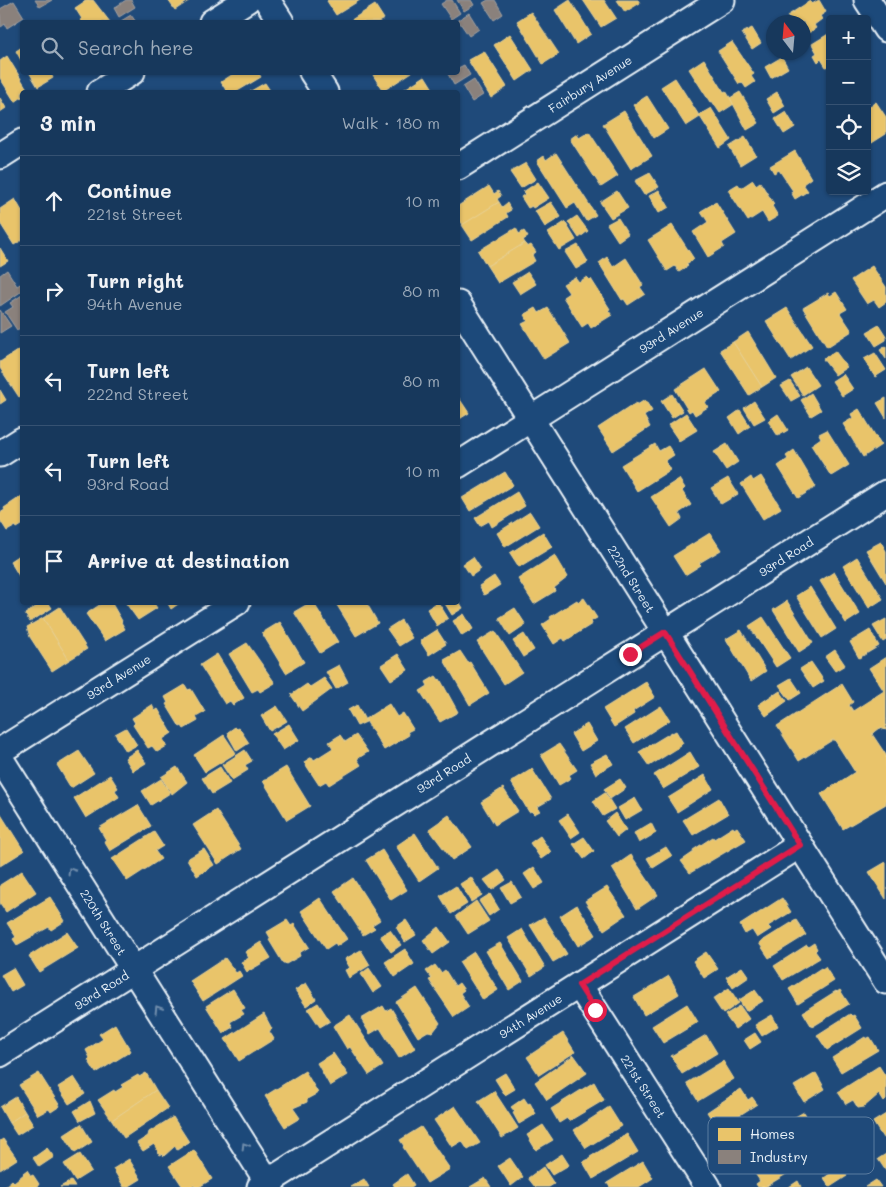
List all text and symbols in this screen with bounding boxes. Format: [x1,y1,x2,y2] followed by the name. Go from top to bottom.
[766,15,811,60] north arrow
[826,15,871,195] map controls
[826,15,871,60] button: +
[20,20,460,75] search box
[38,34,66,62] icon: search
[78,35,194,60] text: Search here
[545,51,635,116] street label: Fairbury Avenue
[826,60,871,105] button: −
[826,105,871,150] button: locate
[40,109,96,136] text: 3 min
[342,112,440,133] text: Walk · 180 m
[826,150,871,195] button: layers
[87,178,172,203] text: Continue
[40,187,68,215] icon: ahead
[405,190,440,211] text: 10 m
[87,203,183,224] text: 221st Street
[87,268,184,293] text: Turn right
[40,277,68,305] icon: right
[403,280,440,301] text: 80 m
[87,293,182,314] text: 94th Avenue
[636,304,706,357] street label: 93rd Avenue
[87,358,170,383] text: Turn left
[40,367,68,395] icon: left
[403,370,440,391] text: 80 m
[87,383,189,404] text: 222nd Street
[87,448,170,473] text: Turn left
[40,457,68,485] icon: left
[405,460,440,481] text: 10 m
[87,473,169,494] text: 93rd Road
[755,533,816,580] street label: 93rd Road
[604,542,659,615] street label: 222nd Street
[40,547,68,575] icon: arrive
[87,548,290,573] text: Arrive at destination
[619,643,642,666] route end
[83,650,154,703] street label: 93rd Avenue
[413,750,474,796] street label: 93rd Road
[68,868,77,877] one-way arrow
[77,886,130,958] street label: 220th Street
[71,966,132,1013] street label: 93rd Road
[496,990,565,1042] street label: 94th Avenue
[584,999,607,1022] route start
[154,1005,164,1014] one-way arrow
[617,1052,670,1121] street label: 221st Street
[708,1117,874,1174] legend
[750,1124,795,1143] text: Homes
[241,1142,251,1151] one-way arrow
[750,1147,808,1166] text: Industry

